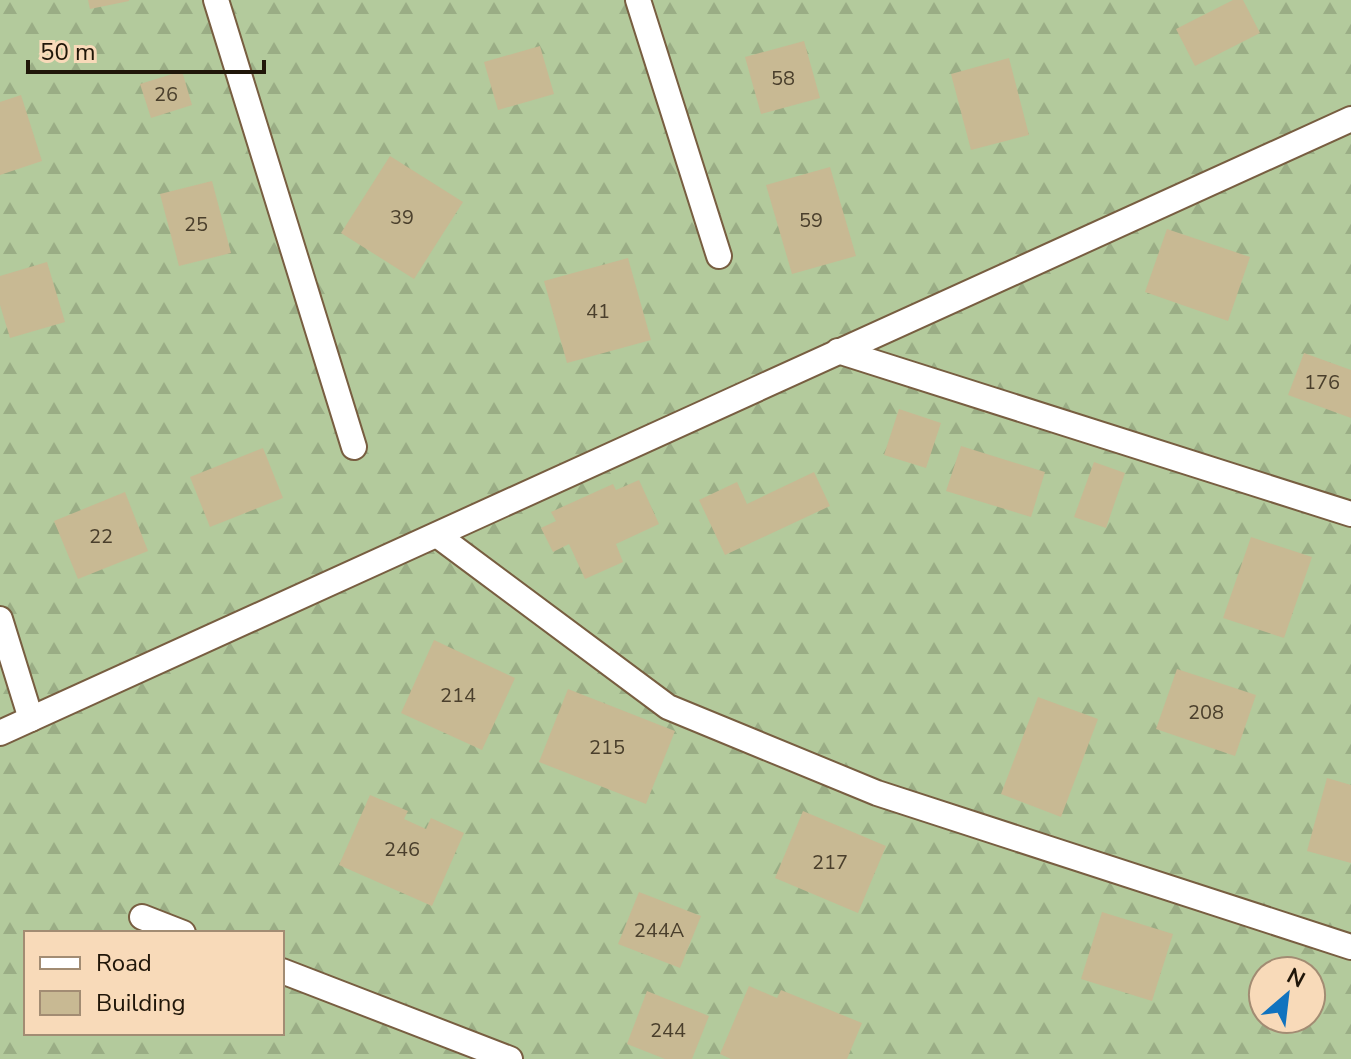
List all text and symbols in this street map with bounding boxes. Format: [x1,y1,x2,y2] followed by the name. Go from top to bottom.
[28,24,264,74] scale bar
[40,36,96,68] text: 50 m
[771,65,795,92] house number: 58
[154,81,178,108] house number: 26
[390,204,414,231] house number: 39
[799,207,823,234] house number: 59
[184,211,208,238] house number: 25
[586,298,610,325] house number: 41
[1304,369,1340,396] house number: 176
[89,523,113,550] house number: 22
[440,682,476,709] house number: 214
[1188,699,1224,726] house number: 208
[589,734,625,761] house number: 215
[384,836,420,863] house number: 246
[812,849,848,876] house number: 217
[634,917,685,944] house number: 244А
[24,931,284,1035] legend
[96,947,152,979] text: Road
[1247,955,1327,1035] north arrow
[1282,961,1310,995] text: N
[96,987,186,1019] text: Building
[650,1017,686,1044] house number: 244

